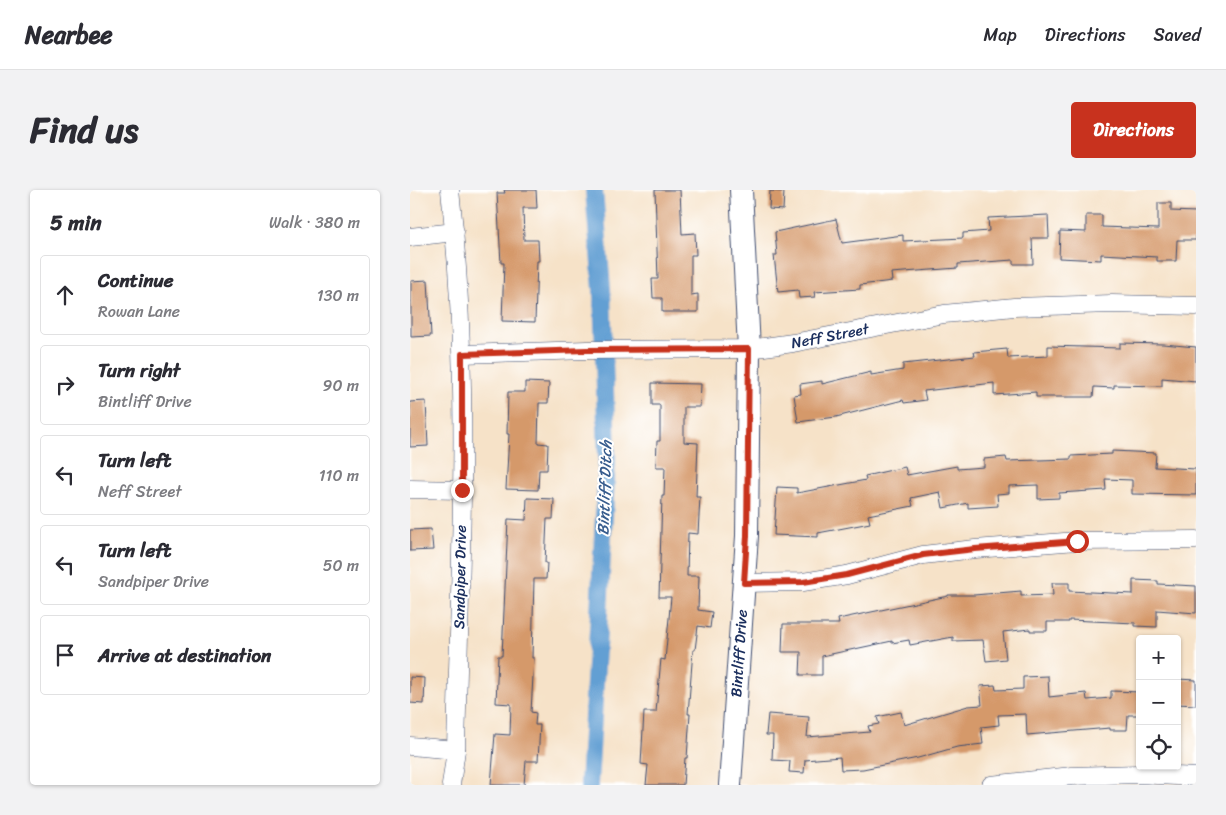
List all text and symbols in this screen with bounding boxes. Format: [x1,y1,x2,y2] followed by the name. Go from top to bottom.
[25,14,113,56] text: Nearbee
[984,19,1017,51] text: Map
[1045,19,1126,51] text: Directions
[1154,19,1201,51] text: Saved
[30,99,138,161] text: Find us
[1071,102,1196,158] button: Directions
[50,204,102,242] text: 5 min
[269,208,360,237] text: Walk · 380 m
[98,264,174,297] text: Continue
[51,281,79,309] icon: ahead
[317,281,359,310] text: 130 m
[98,297,180,326] text: Rowan Lane
[789,316,872,356] street label: Neff Street
[98,354,180,387] text: Turn right
[51,371,79,399] icon: right
[323,371,359,400] text: 90 m
[98,387,192,416] text: Bintliff Drive
[588,439,621,536] water label: Bintliff Ditch
[98,444,171,477] text: Turn left
[51,461,79,489] icon: left
[319,461,359,490] text: 110 m
[98,477,182,506] text: Neff Street
[451,479,474,502] route end
[446,524,474,629] street label: Sandpiper Drive
[1066,530,1089,553] route start
[98,534,171,567] text: Turn left
[51,551,79,579] icon: left
[323,551,359,580] text: 50 m
[98,567,209,596] text: Sandpiper Drive
[723,608,755,698] street label: Bintliff Drive
[1136,635,1181,770] map controls
[1136,635,1181,680] button: +
[98,639,271,672] text: Arrive at destination
[51,641,79,669] icon: arrive
[1136,680,1181,725] button: −
[1136,725,1181,770] button: locate

